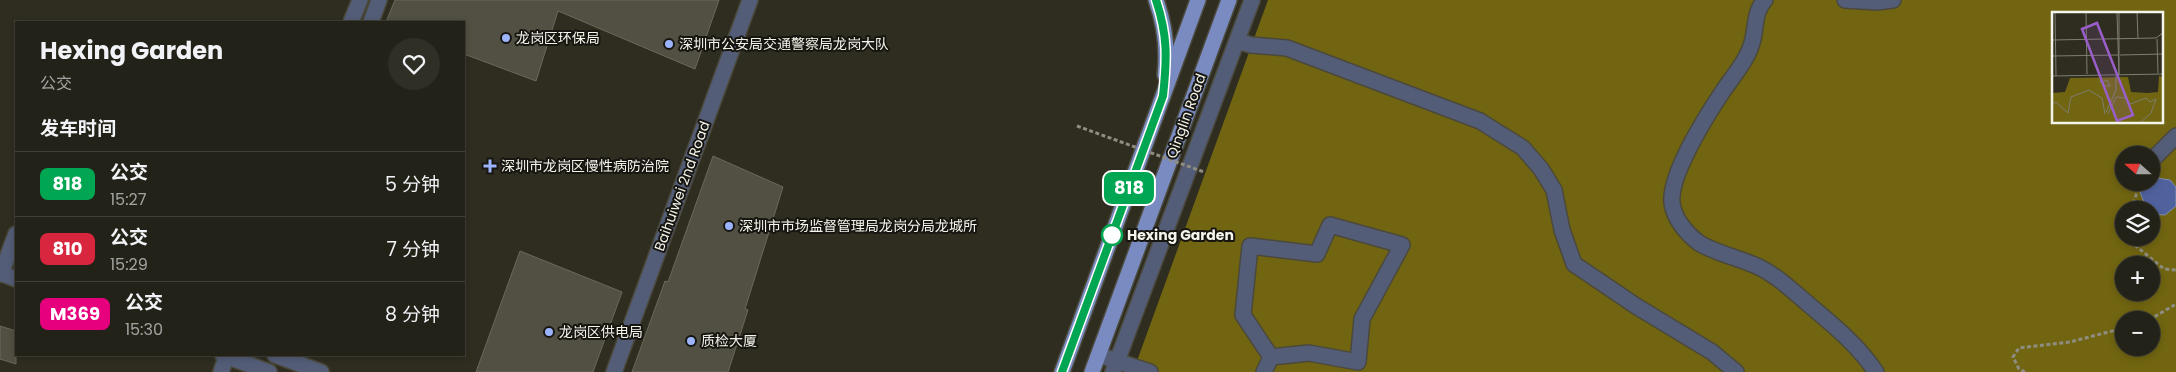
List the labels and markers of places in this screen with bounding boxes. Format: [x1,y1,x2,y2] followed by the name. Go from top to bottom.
[516,28,600,48] place label: 龙岗区环保局
[500,32,512,44] marker: 龙岗区环保局
[679,34,889,54] place label: 深圳市公安局交通警察局龙岗大队
[663,38,675,50] marker: 深圳市公安局交通警察局龙岗大队
[501,156,669,176] place label: 深圳市龙岗区慢性病防治院
[483,159,497,173] marker: 深圳市龙岗区慢性病防治院
[739,216,977,236] place label: 深圳市市场监督管理局龙岗分局龙城所
[723,220,735,232] marker: 深圳市市场监督管理局龙岗分局龙城所
[1101,224,1123,246] marker: Hexing Garden
[1127,225,1234,245] place label: Hexing Garden
[559,322,643,342] place label: 龙岗区供电局
[543,326,555,338] marker: 龙岗区供电局
[701,331,757,351] place label: 质检大厦
[685,335,697,347] marker: 质检大厦

